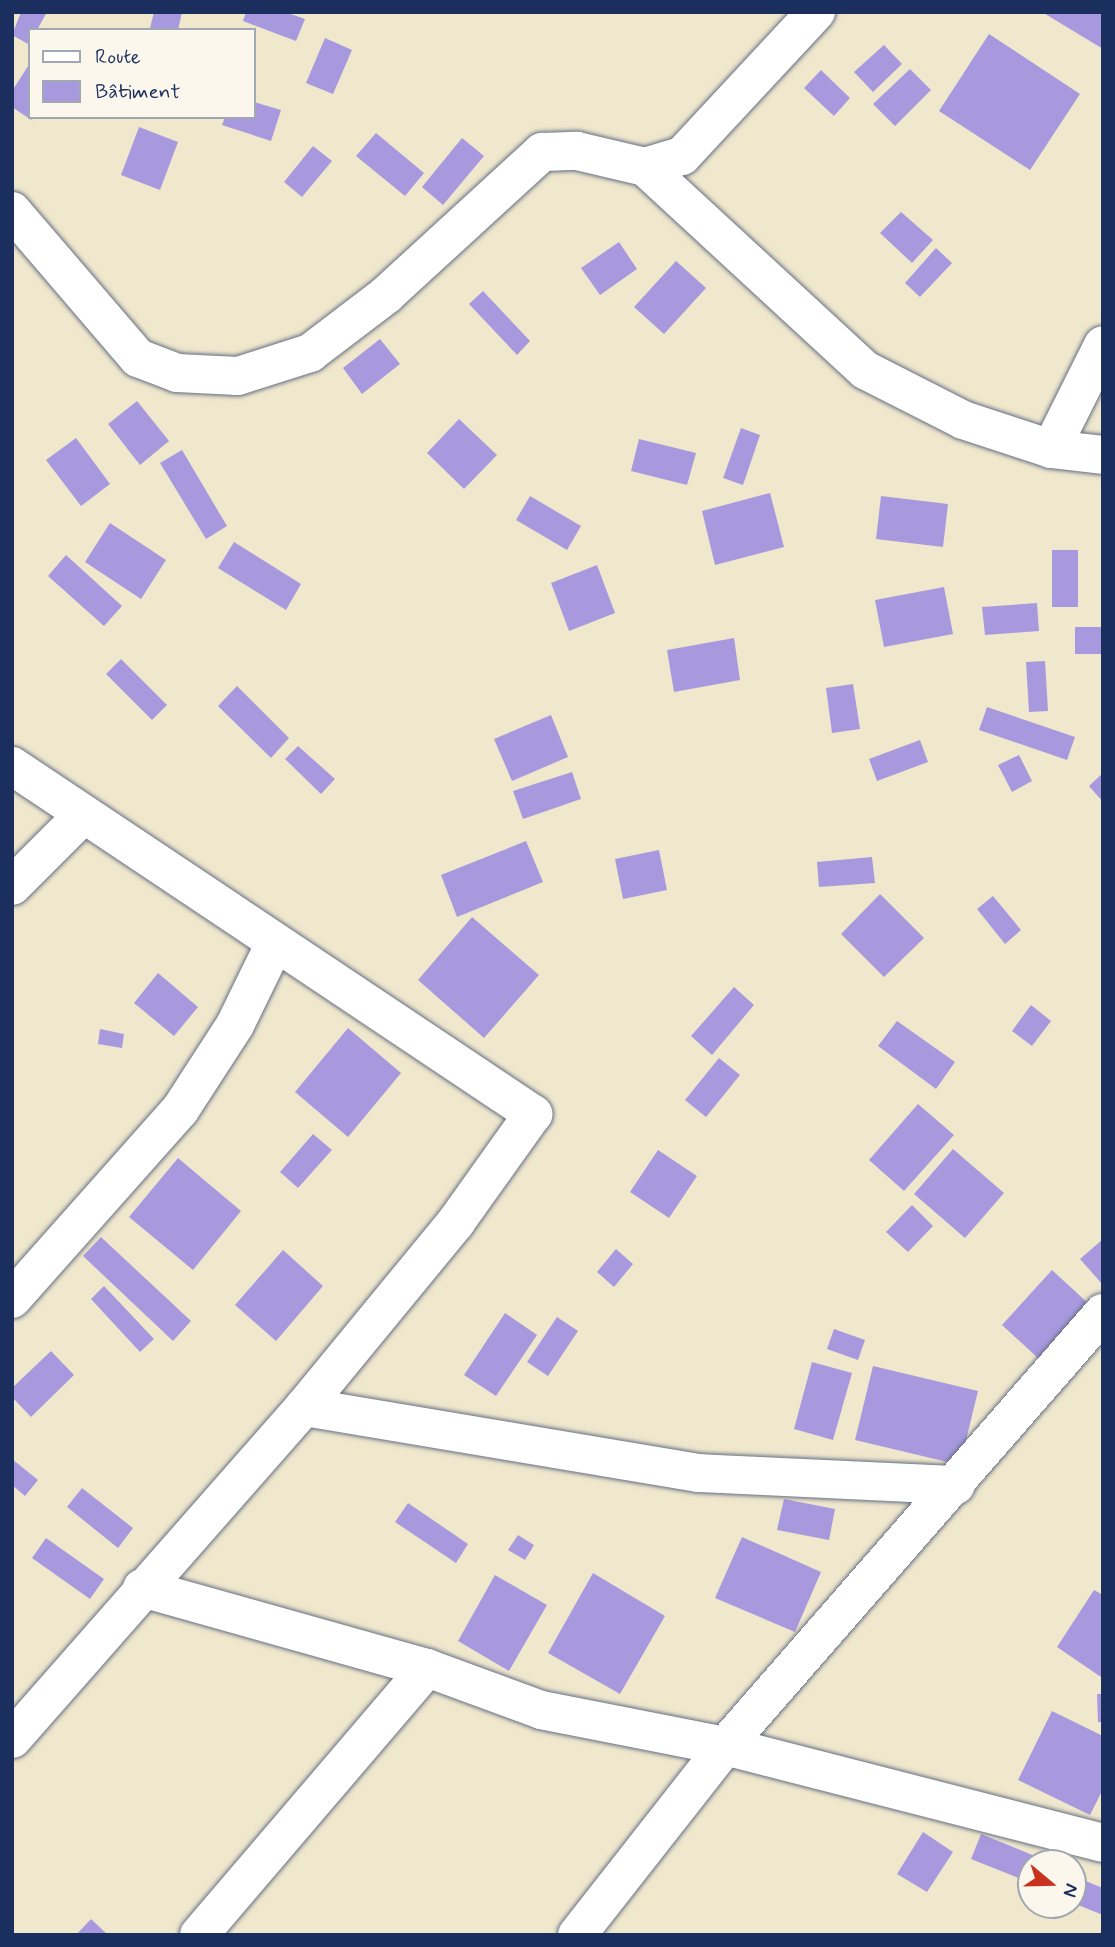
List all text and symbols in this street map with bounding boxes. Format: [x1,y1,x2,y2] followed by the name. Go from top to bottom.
[28,28,256,119] legend
[95,43,141,71] text: Route
[95,78,180,106] text: Bâtiment
[1017,1849,1087,1919] north arrow
[1057,1880,1084,1900] text: N

